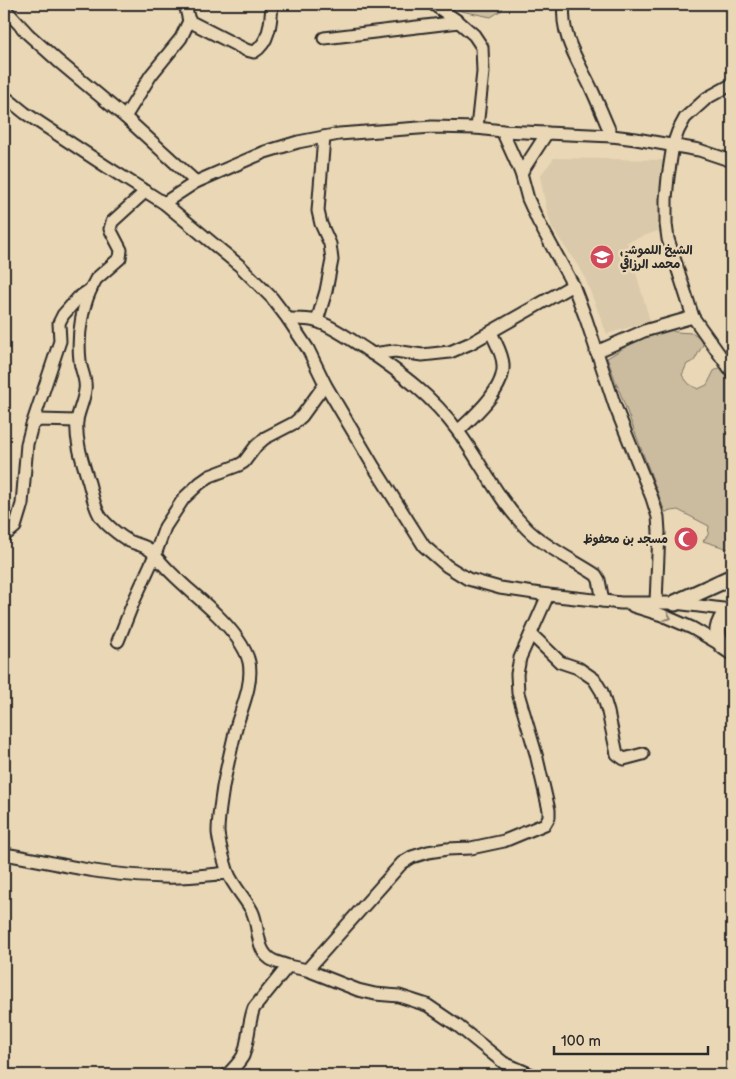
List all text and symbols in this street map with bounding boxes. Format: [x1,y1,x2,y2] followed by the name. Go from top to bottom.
[620,243,693,273] place label: الشيخ اللموشي محمد الرزاقي
[589,244,615,270] school or university icon: الشيخ اللموشي محمد الرزاقي
[673,526,699,552] mosque icon: مسجد بن محفوظ
[583,532,668,547] place label: مسجد بن محفوظ
[663,611,672,622] one-way arrow
[554,1024,707,1056] scale bar
[561,1032,601,1051] text: 100 m

